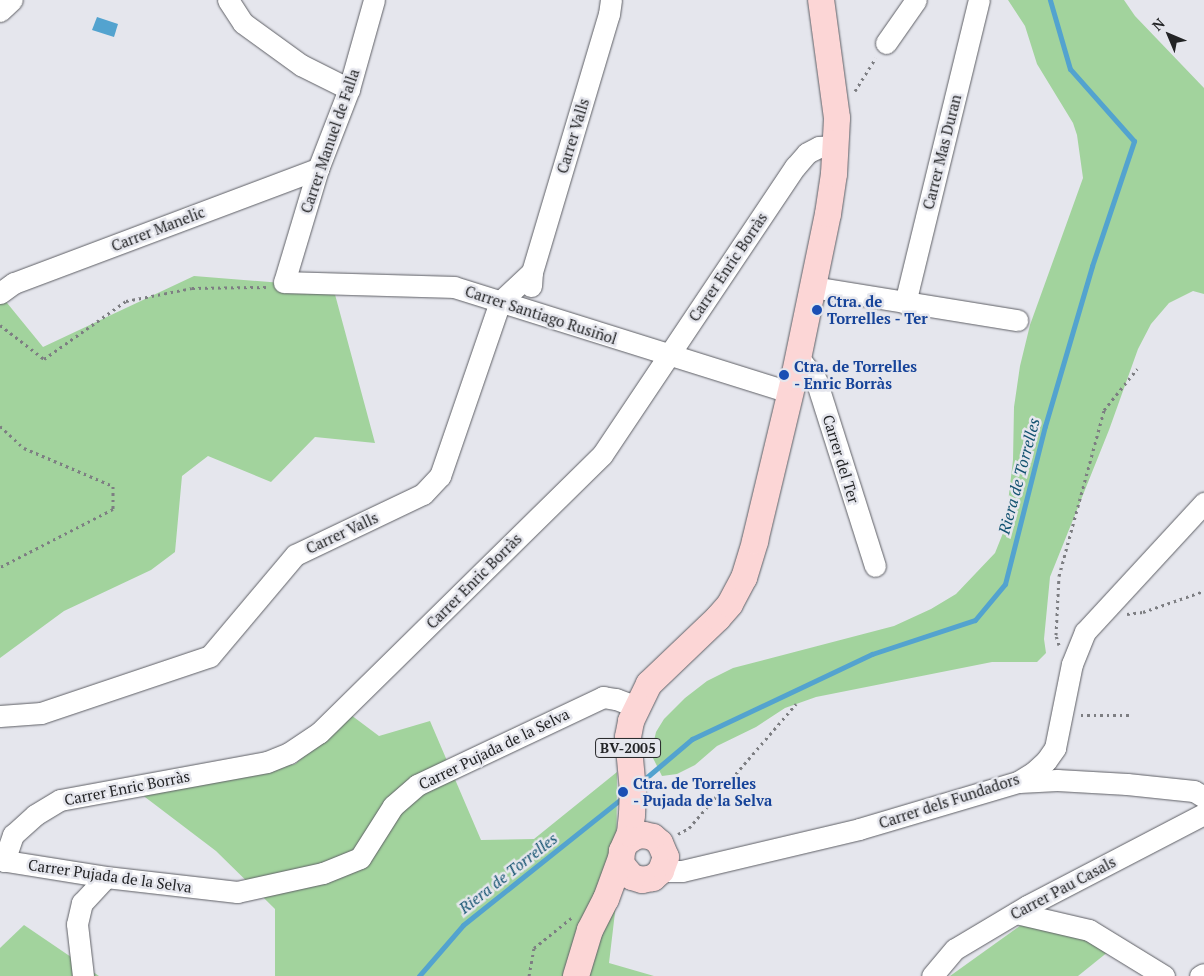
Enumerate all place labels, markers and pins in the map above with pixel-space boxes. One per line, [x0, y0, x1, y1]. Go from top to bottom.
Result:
place label: Ctra. de Torrelles - Ter [827, 292, 929, 327]
marker: Ctra. de Torrelles - Ter [811, 304, 823, 316]
place label: Ctra. de Torrelles - Enric Borràs [794, 357, 918, 392]
marker: Ctra. de Torrelles - Enric Borràs [778, 369, 790, 381]
place label: Ctra. de Torrelles - Pujada de la Selva [633, 774, 773, 809]
marker: Ctra. de Torrelles - Pujada de la Selva [617, 786, 629, 798]

